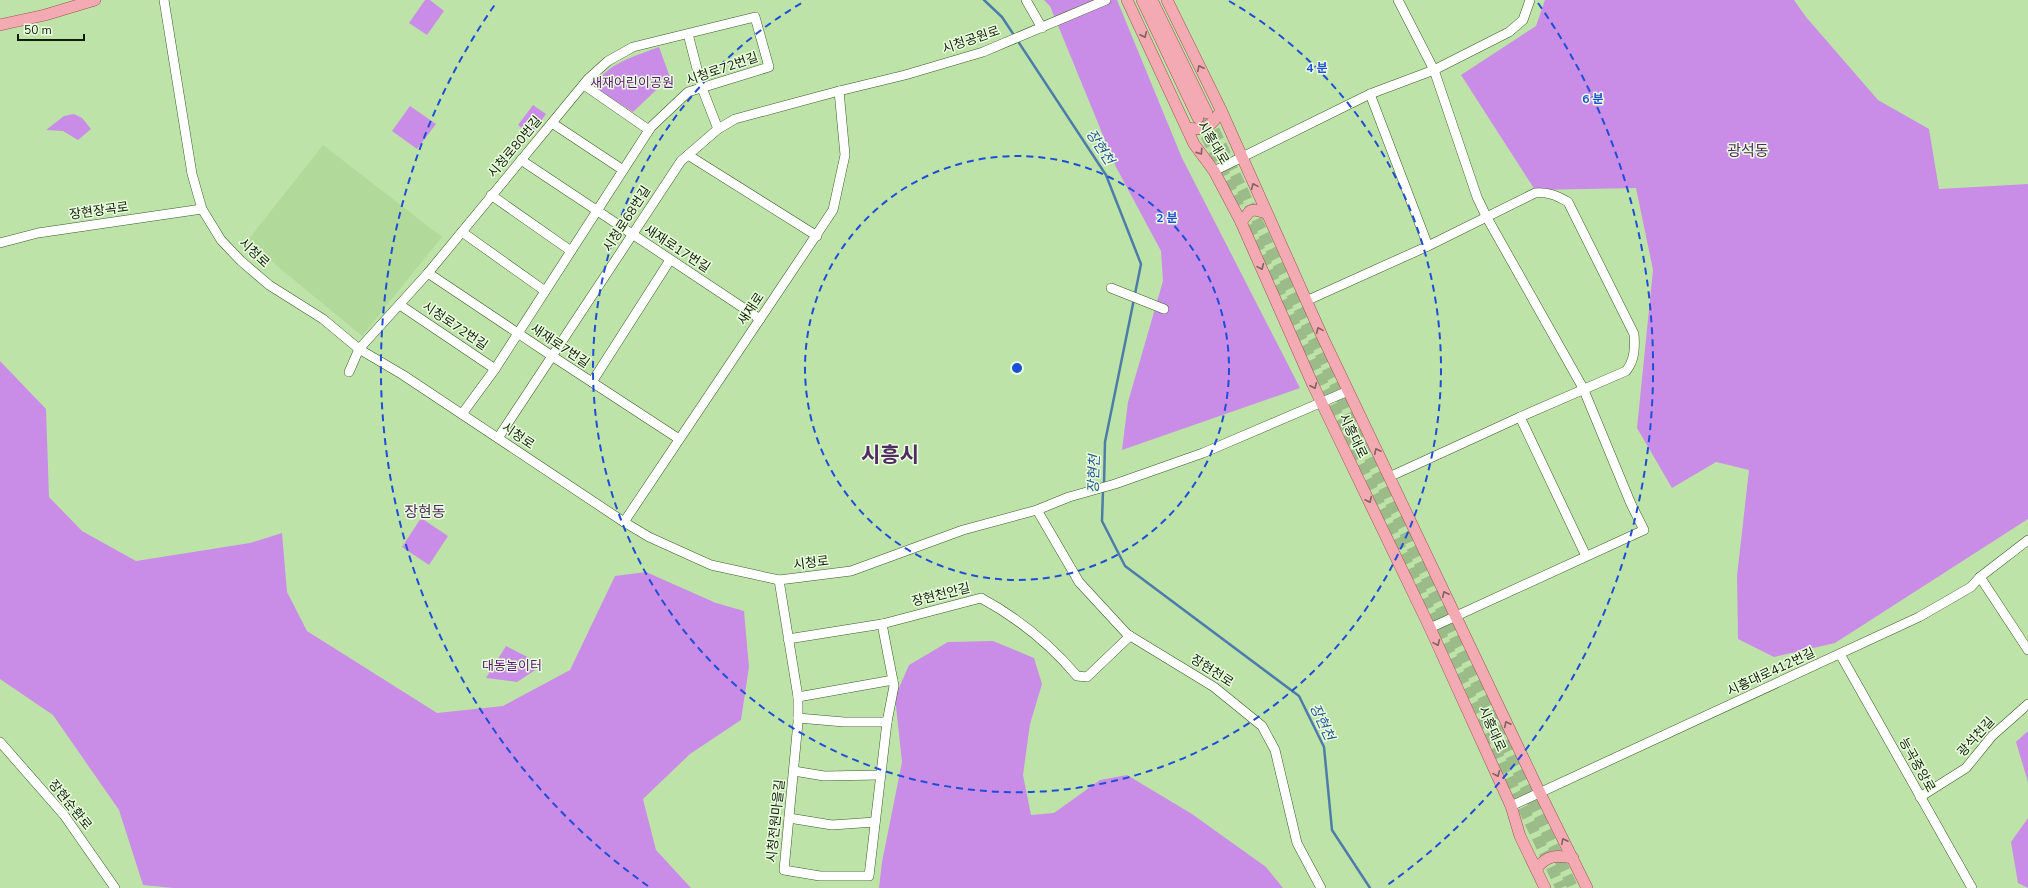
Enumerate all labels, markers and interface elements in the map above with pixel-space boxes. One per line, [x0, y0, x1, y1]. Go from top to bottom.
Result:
scale bar [18, 16, 84, 42]
text: 50 m [24, 22, 52, 38]
street label: 시청공원로 [940, 22, 1002, 58]
one-way arrow [1139, 31, 1147, 39]
street label: 시청로72번길 [683, 48, 761, 90]
text: 4 분 [1306, 60, 1328, 76]
one-way arrow [1197, 65, 1205, 72]
park label: 새재어린이공원 [590, 74, 674, 92]
text: 6 분 [1582, 91, 1604, 107]
street label: 시청로80번길 [484, 112, 546, 182]
street label: 시흥대로 [1193, 118, 1233, 168]
water label: 장현천 [1082, 126, 1119, 169]
district label: 광석동 [1727, 141, 1769, 161]
one-way arrow [1195, 148, 1202, 155]
street label: 시청로68번길 [599, 182, 655, 256]
one-way arrow [1251, 183, 1259, 190]
street label: 장현장곡로 [68, 198, 130, 224]
text: 2 분 [1156, 210, 1178, 226]
street label: 새재로17번길 [640, 221, 714, 277]
street label: 시청로 [235, 234, 273, 272]
one-way arrow [1256, 262, 1264, 270]
street label: 새재로 [734, 289, 769, 329]
street label: 시청로72번길 [419, 297, 491, 355]
street label: 새재로7번길 [527, 320, 593, 372]
one-way arrow [1316, 327, 1324, 335]
centre of rings [1010, 361, 1024, 375]
one-way arrow [1309, 381, 1317, 389]
street label: 시흥대로 [1334, 411, 1372, 461]
street label: 시청로 [498, 419, 538, 454]
district label: 시흥시 [861, 441, 919, 469]
one-way arrow [1374, 448, 1382, 455]
water label: 장현천 [1084, 453, 1104, 494]
one-way arrow [1364, 496, 1372, 504]
district label: 장현동 [404, 502, 446, 522]
street label: 시청로 [792, 552, 830, 574]
street label: 장현천안길 [910, 579, 972, 611]
one-way arrow [1442, 590, 1450, 598]
one-way arrow [1432, 639, 1440, 646]
street label: 시흥대로412번길 [1724, 644, 1818, 700]
street label: 장현천로 [1187, 650, 1237, 692]
park label: 대동놀이터 [482, 657, 542, 675]
water label: 장현천 [1305, 700, 1339, 745]
street label: 시흥대로 [1474, 703, 1510, 755]
street label: 광석천길 [1953, 713, 1999, 761]
one-way arrow [1504, 721, 1512, 728]
street label: 능곡중앙로 [1895, 734, 1939, 796]
one-way arrow [1492, 770, 1500, 777]
street label: 장현순환로 [44, 776, 96, 834]
street label: 시청전원마을길 [763, 778, 789, 864]
one-way arrow [1561, 837, 1569, 845]

